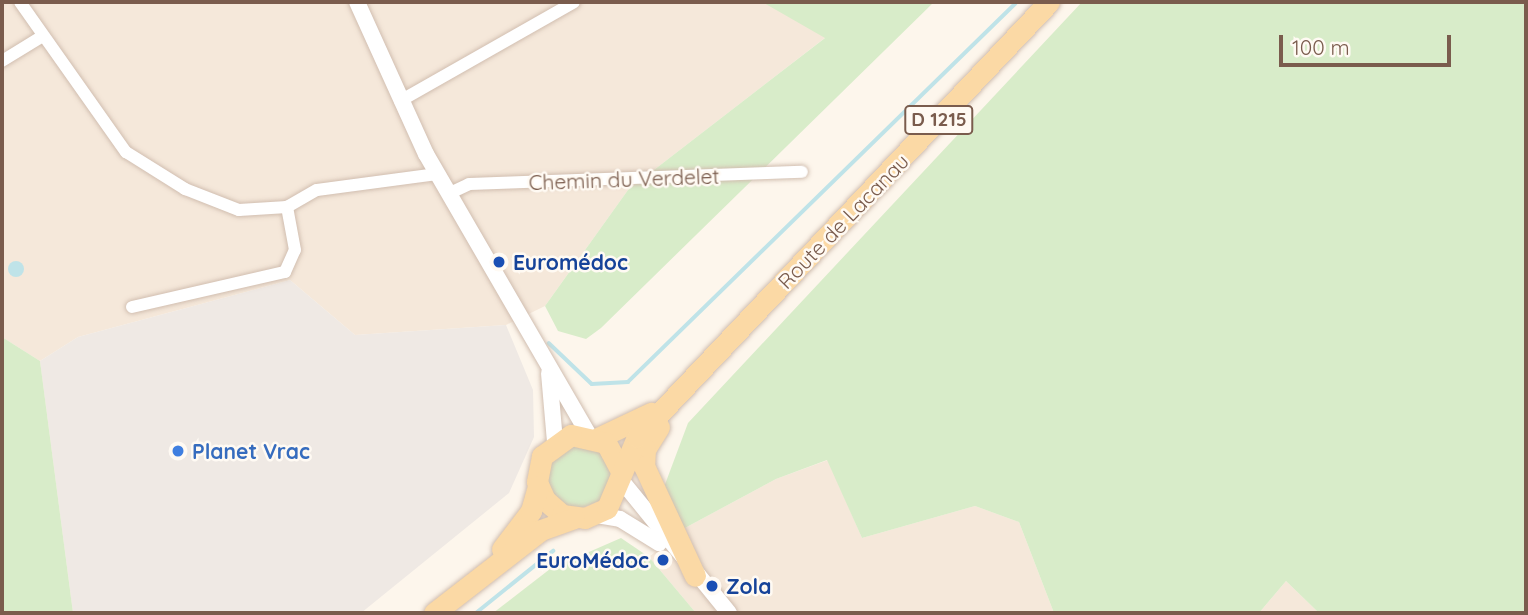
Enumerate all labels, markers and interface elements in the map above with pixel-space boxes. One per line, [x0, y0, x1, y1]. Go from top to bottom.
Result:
scale bar [1283, 21, 1454, 65]
text: 100 m [1292, 34, 1350, 60]
road number: D 1215 [904, 104, 974, 136]
street label: Route de Lacanau [772, 148, 914, 294]
street label: Chemin du Verdelet [528, 163, 720, 195]
place label: Euromédoc [513, 249, 628, 275]
marker: Euromédoc [491, 254, 507, 270]
place label: Planet Vrac [192, 438, 310, 464]
marker: Planet Vrac [170, 443, 186, 459]
place label: EuroMédoc [536, 547, 649, 573]
marker: EuroMédoc [655, 552, 671, 568]
place label: Zola [726, 573, 771, 599]
marker: Zola [704, 578, 720, 594]

